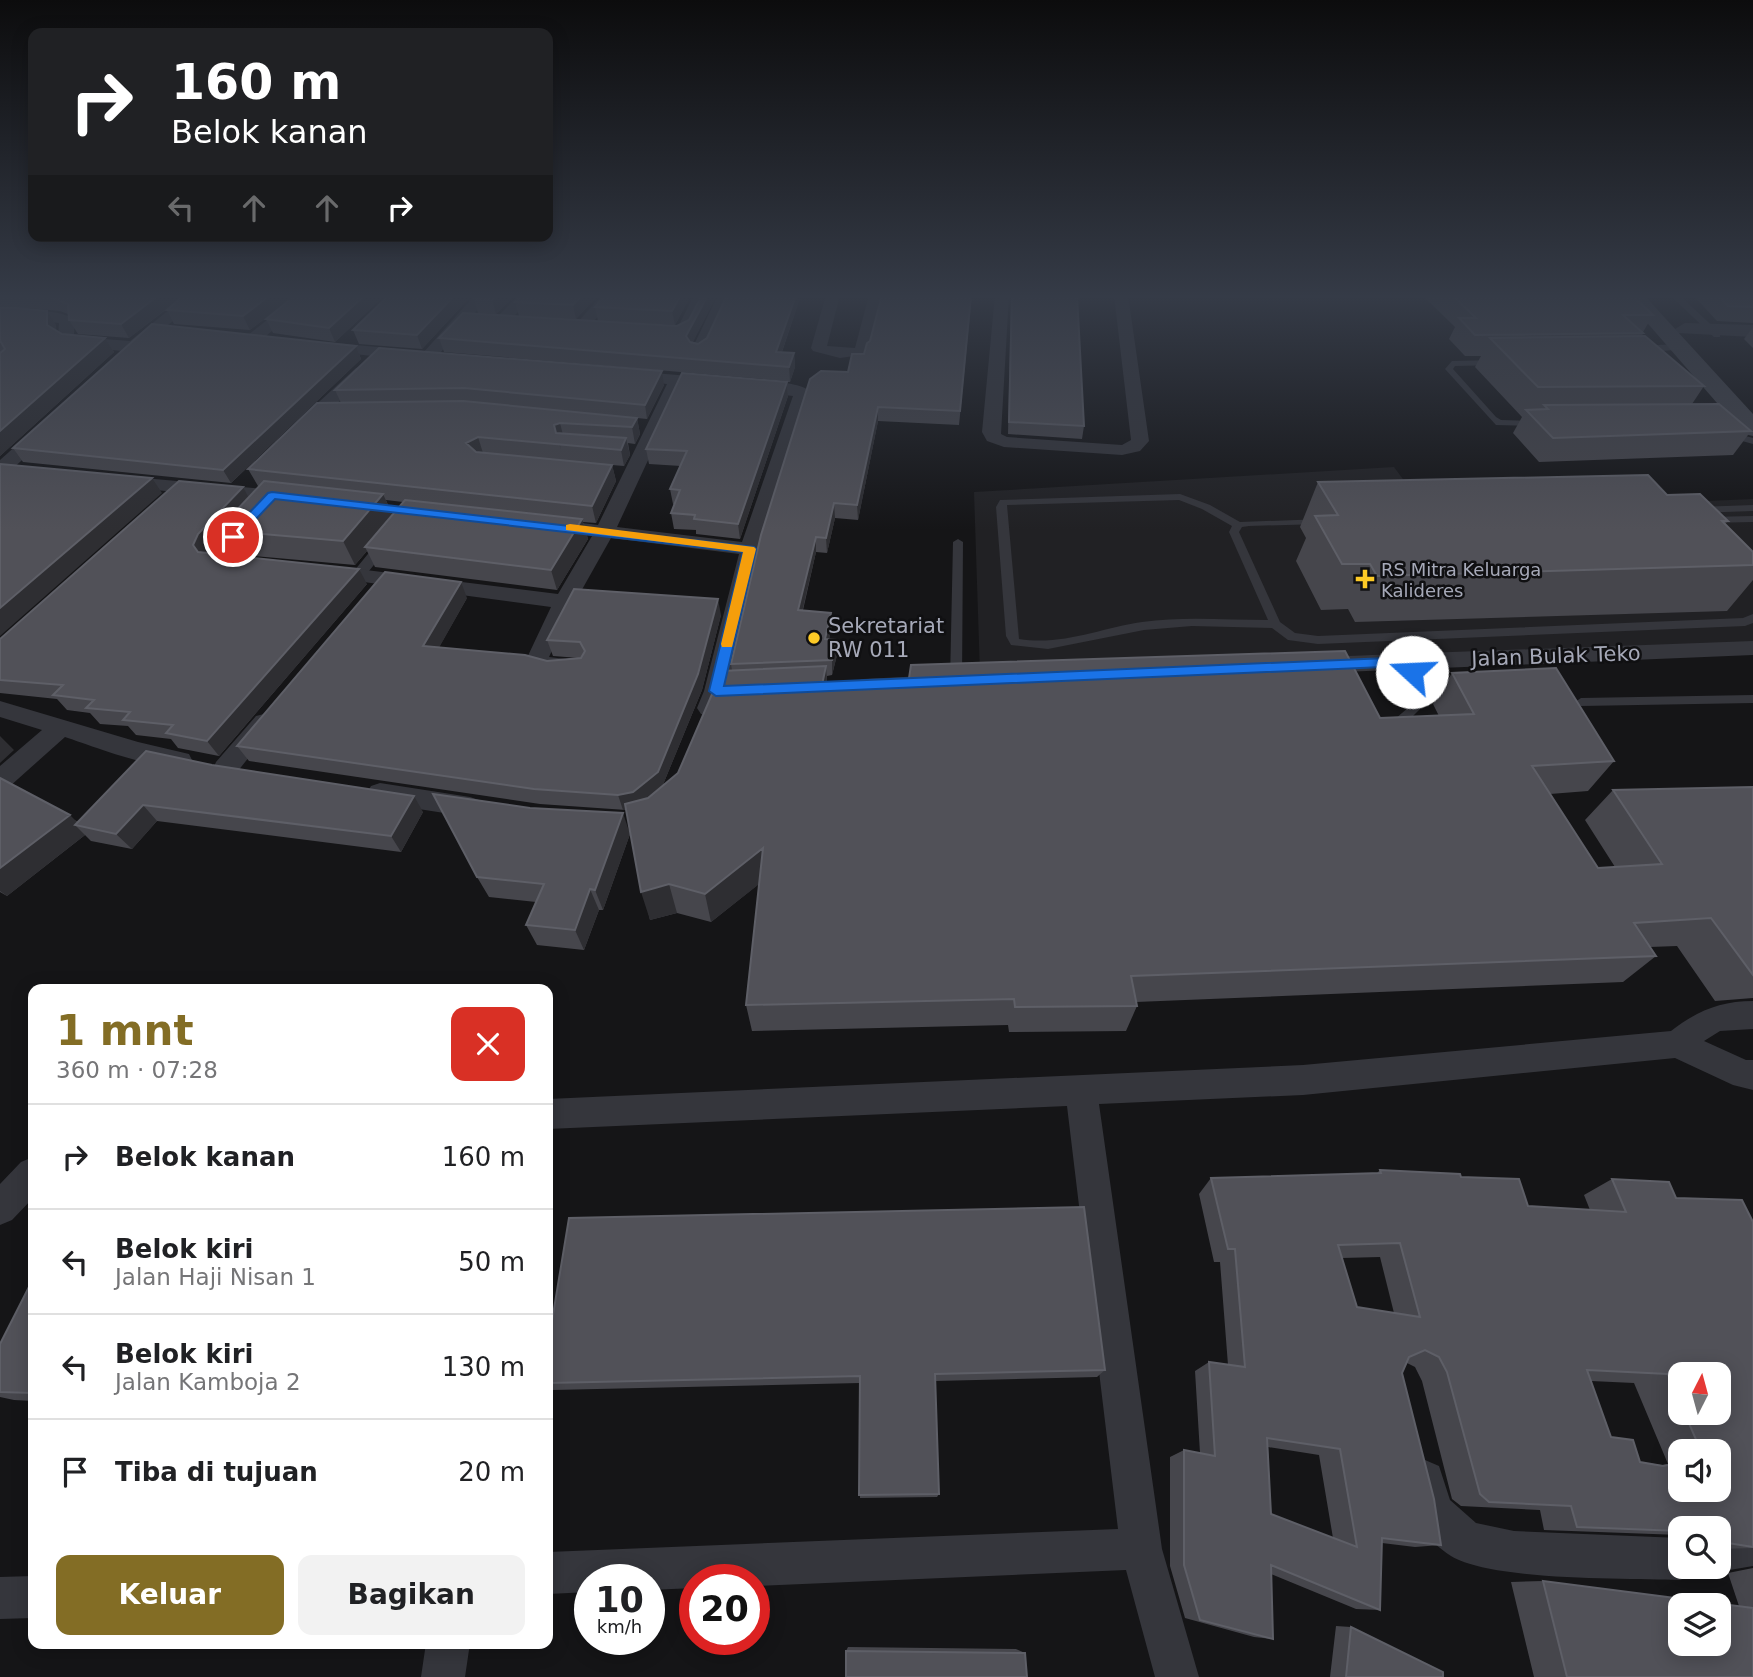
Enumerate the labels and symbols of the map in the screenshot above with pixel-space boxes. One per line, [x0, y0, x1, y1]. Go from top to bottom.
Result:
pin [203, 507, 263, 567]
place label: RS Mitra Keluarga Kalideres [1381, 559, 1541, 601]
marker: RS Mitra Keluarga Kalideres [1355, 569, 1375, 589]
place label: Sekretariat RW 011 [828, 614, 944, 662]
marker: Sekretariat RW 011 [806, 630, 822, 646]
position arrow [1375, 635, 1449, 709]
street label: Jalan Bulak Teko [1469, 641, 1641, 671]
north arrow [1668, 1362, 1731, 1424]
speed limit sign: 20 [679, 1564, 770, 1655]

